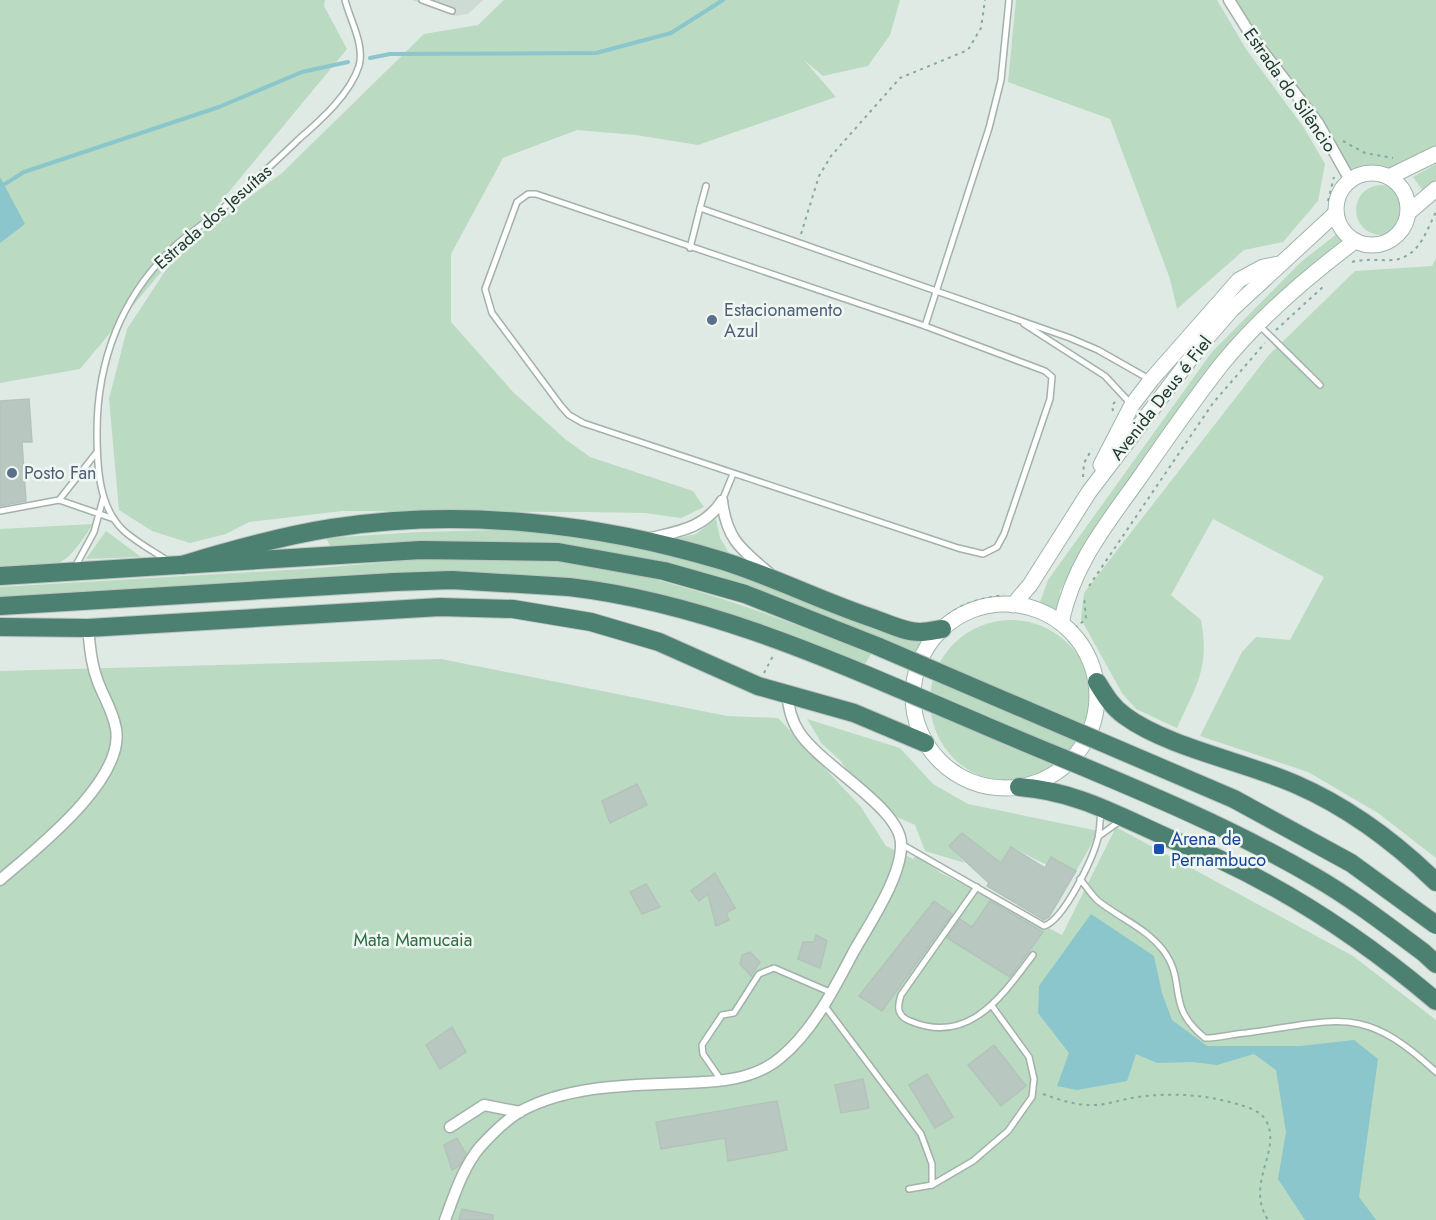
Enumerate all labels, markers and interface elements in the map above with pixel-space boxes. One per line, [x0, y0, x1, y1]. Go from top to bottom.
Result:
street label: Estrada do Silêncio [1237, 22, 1343, 158]
street label: Estrada dos Jesuítas [148, 158, 278, 276]
place label: Estacionamento Azul [724, 297, 842, 344]
marker: Estacionamento Azul [705, 313, 719, 327]
street label: Avenida Deus é Fiel [1104, 330, 1218, 466]
place label: Posto Fan [24, 460, 97, 486]
marker: Posto Fan [5, 466, 19, 480]
place label: Arena de Pernambuco [1171, 826, 1266, 873]
marker: Arena de Pernambuco [1152, 842, 1166, 856]
park label: Mata Mamucaia [354, 927, 472, 953]

